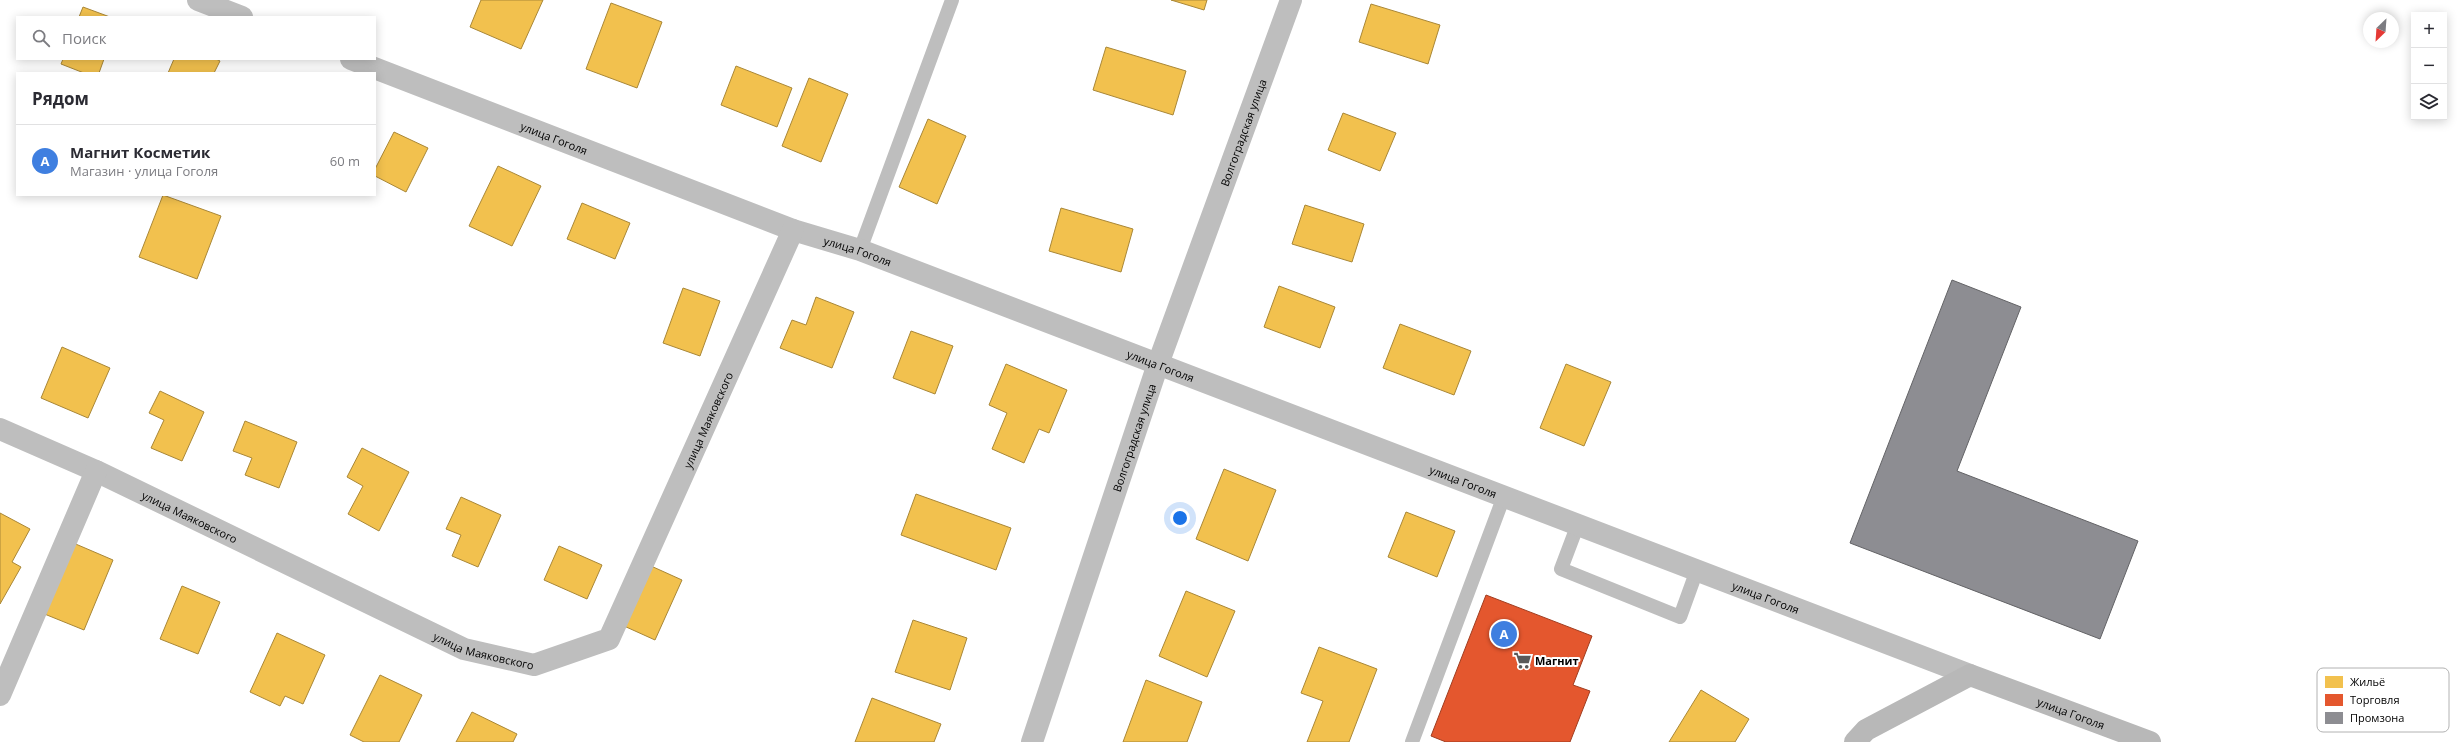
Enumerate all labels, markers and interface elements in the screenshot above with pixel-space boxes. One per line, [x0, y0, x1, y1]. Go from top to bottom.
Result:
north arrow [2363, 12, 2399, 48]
map controls [2411, 12, 2447, 120]
button: + [2411, 12, 2447, 48]
search box [16, 16, 376, 60]
icon: search [30, 27, 52, 49]
text: Поиск [62, 28, 106, 48]
button: − [2411, 48, 2447, 84]
street label: Волгоградская улица [1216, 77, 1269, 188]
button: layers [2411, 84, 2447, 120]
text: Рядом [32, 87, 89, 110]
street label: улица Гоголя [519, 118, 590, 157]
text: Магнит Косметик [70, 142, 210, 162]
text: A [41, 152, 49, 170]
text: 60 m [330, 152, 360, 170]
text: Магазин · улица Гоголя [70, 162, 218, 180]
street label: улица Гоголя [822, 232, 894, 269]
street label: улица Гоголя [1125, 346, 1197, 385]
street label: улица Маяковского [679, 369, 736, 471]
street label: Волгоградская улица [1108, 381, 1159, 494]
street label: улица Гоголя [1428, 461, 1499, 501]
street label: улица Маяковского [140, 487, 240, 546]
your location [1170, 508, 1190, 528]
street label: улица Гоголя [1730, 577, 1802, 617]
pin: A [1491, 619, 1517, 649]
street label: улица Маяковского [431, 628, 536, 672]
supermarket icon: Магнит [1512, 650, 1532, 670]
place label: Магнит [1535, 653, 1579, 668]
legend [2317, 668, 2449, 732]
text: Жильё [2350, 674, 2385, 689]
text: Торговля [2350, 692, 2399, 707]
street label: улица Гоголя [2035, 693, 2107, 732]
text: Промзона [2350, 710, 2404, 725]

